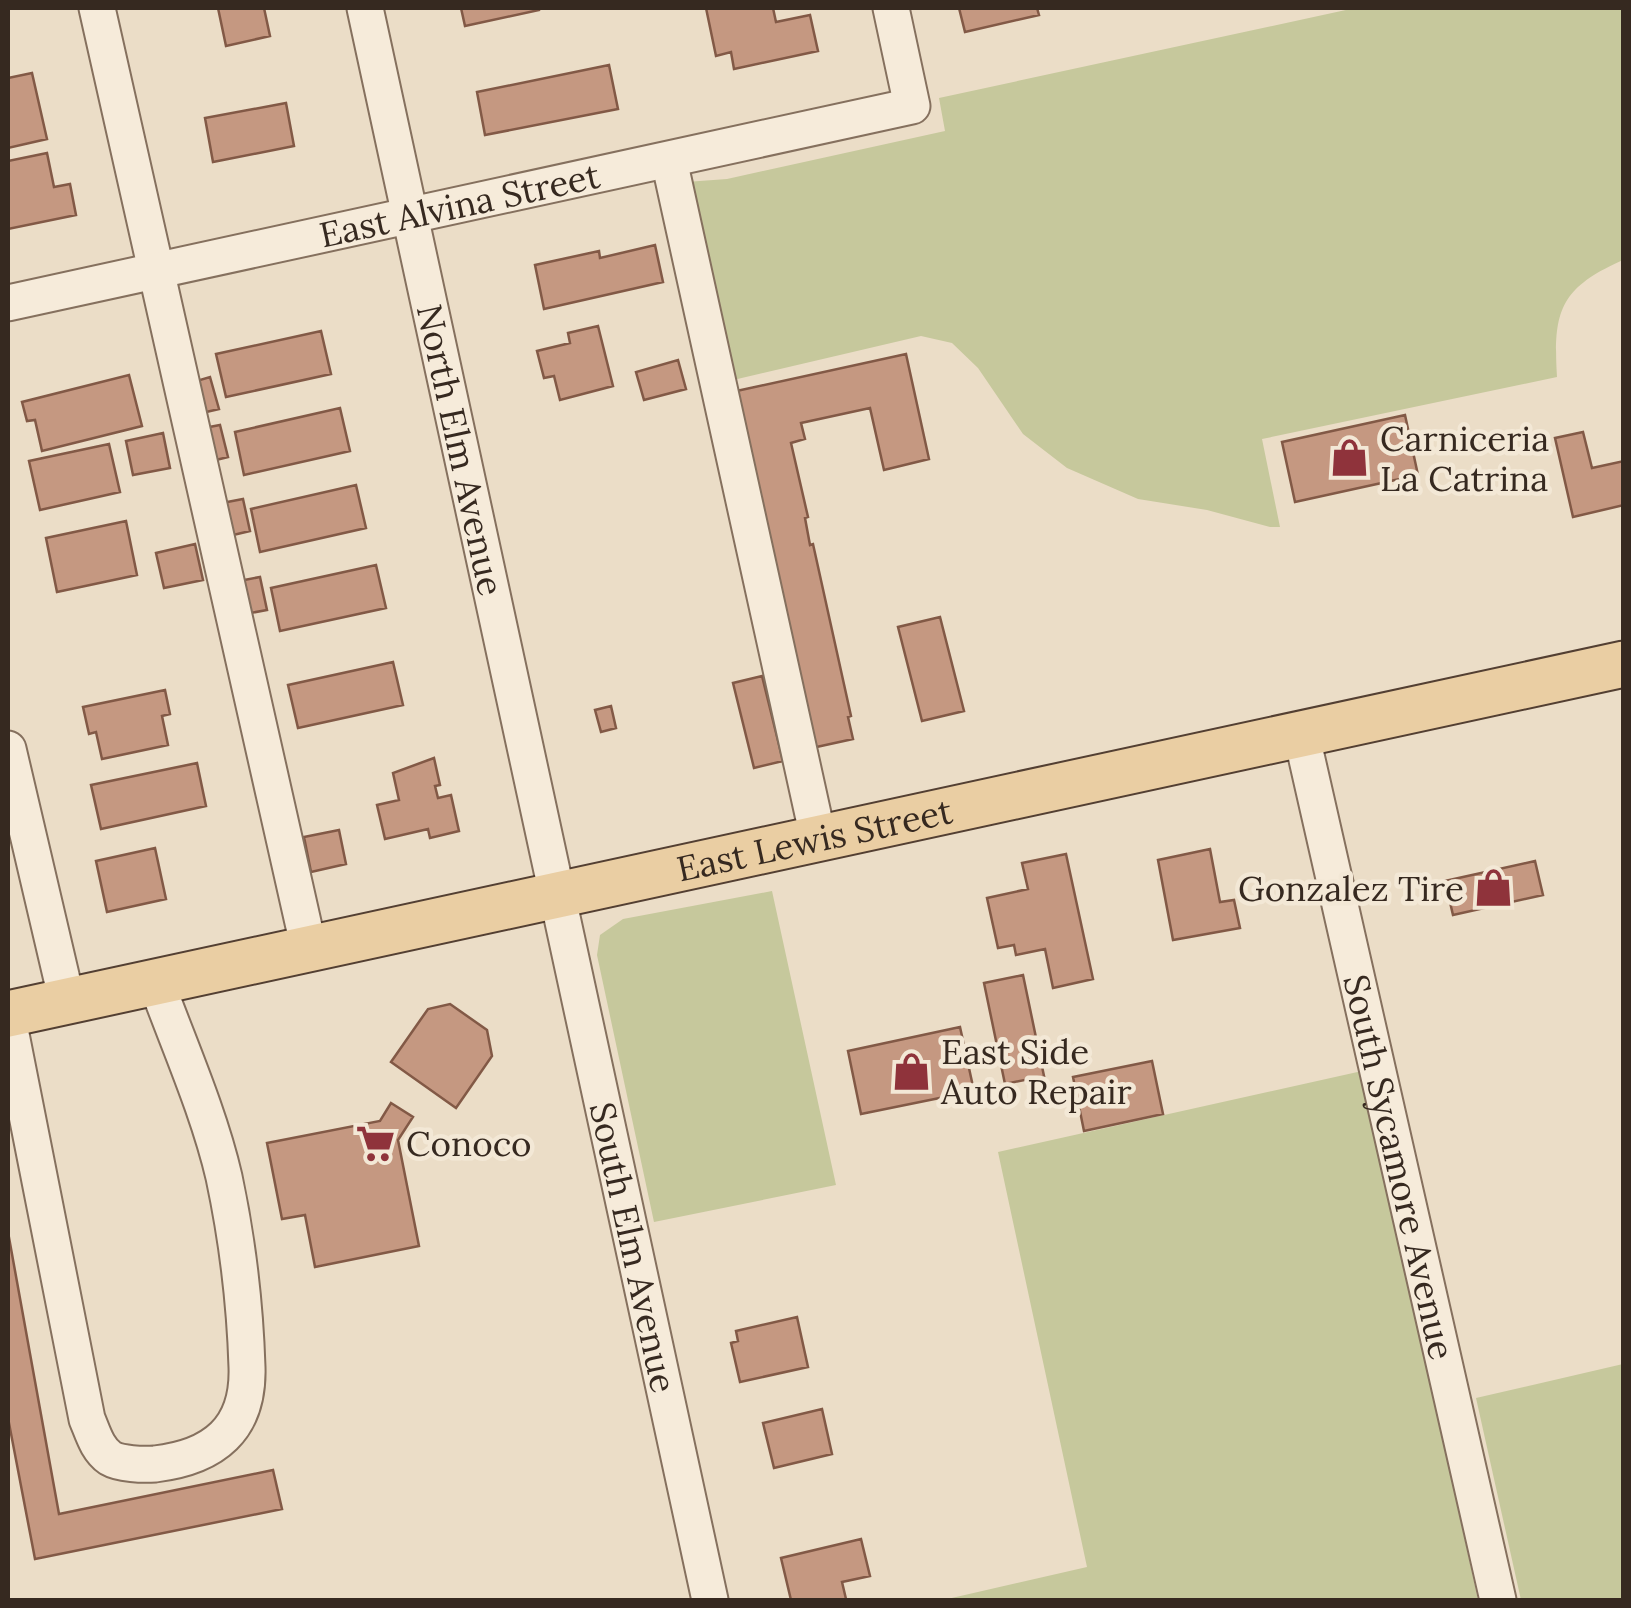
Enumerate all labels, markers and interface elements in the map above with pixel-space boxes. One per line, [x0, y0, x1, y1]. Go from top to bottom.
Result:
street label: East Alvina Street [315, 152, 604, 257]
street label: North Elm Avenue [407, 300, 514, 599]
place label: Carniceria La Catrina [1380, 416, 1549, 501]
shop icon: Carniceria La Catrina [1329, 437, 1371, 479]
street label: East Lewis Street [672, 788, 957, 891]
place label: Gonzalez Tire [1238, 866, 1464, 911]
shop icon: Gonzalez Tire [1473, 867, 1515, 909]
street label: South Sycamore Avenue [1334, 970, 1465, 1364]
place label: East Side Auto Repair [940, 1029, 1132, 1114]
shop icon: East Side Auto Repair [890, 1050, 932, 1092]
street label: South Elm Avenue [580, 1098, 687, 1396]
place label: Conoco [406, 1121, 532, 1166]
supermarket icon: Conoco [355, 1122, 397, 1164]

